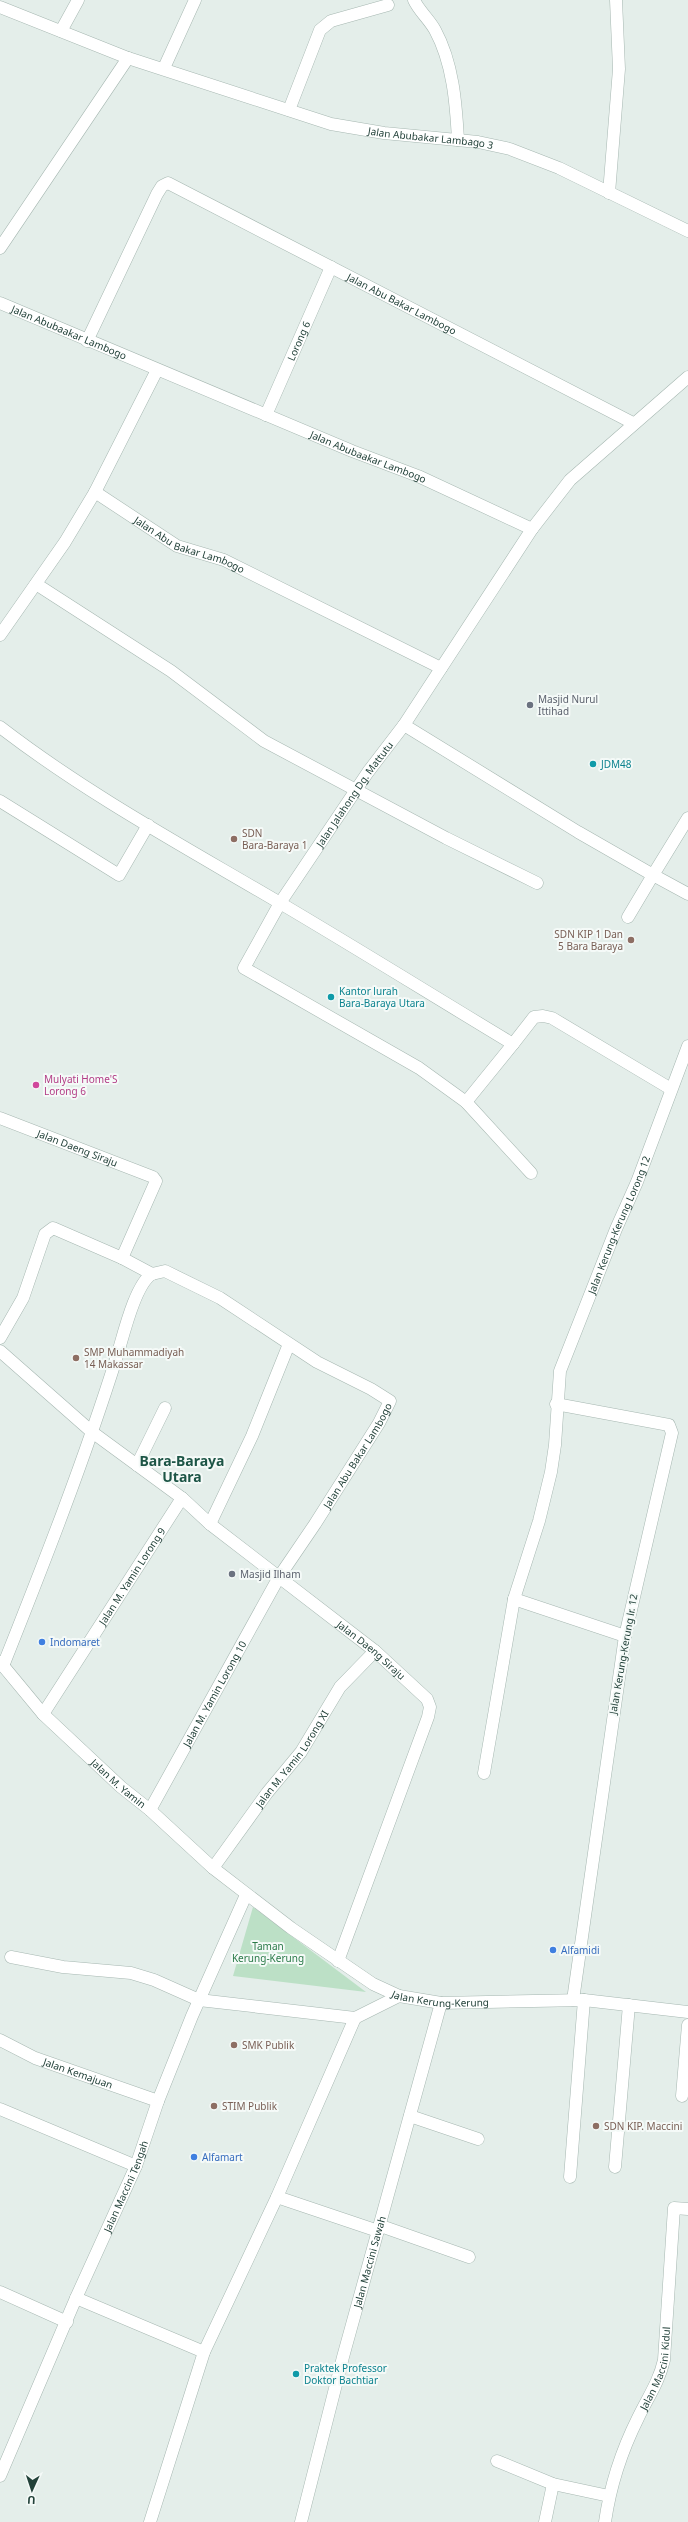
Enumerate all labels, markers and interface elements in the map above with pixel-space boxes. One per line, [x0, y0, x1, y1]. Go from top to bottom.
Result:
street label: Jalan Abubakar Lambago 3 [366, 123, 495, 152]
street label: Jalan Abu Bakar Lambogo [344, 269, 459, 338]
street label: Jalan Abubaakar Lambogo [8, 301, 129, 363]
street label: Lorong 6 [284, 319, 314, 363]
street label: Jalan Abubaakar Lambogo [307, 427, 429, 486]
street label: Jalan Abu Bakar Lambogo [131, 512, 247, 576]
place label: Masjid Nurul Ittihad [538, 692, 598, 718]
marker: Masjid Nurul Ittihad [525, 700, 535, 710]
street label: Jalan Jalahong Dg. Mattutu [312, 738, 396, 851]
place label: JDM48 [600, 757, 632, 771]
marker: JDM48 [588, 759, 598, 769]
place label: SDN Bara-Baraya 1 [242, 826, 308, 852]
marker: SDN Bara-Baraya 1 [229, 834, 239, 844]
place label: SDN KIP 1 Dan 5 Bara Baraya [554, 927, 623, 953]
marker: SDN KIP 1 Dan 5 Bara Baraya [626, 935, 636, 945]
place label: Kantor lurah Bara-Baraya Utara [339, 984, 425, 1010]
marker: Kantor lurah Bara-Baraya Utara [326, 992, 336, 1002]
place label: Mulyati Home'S Lorong 6 [44, 1072, 118, 1098]
marker: Mulyati Home'S Lorong 6 [31, 1080, 41, 1090]
street label: Jalan Daeng Siraju [34, 1126, 120, 1170]
street label: Jalan Kerung-Kerung Lorong 12 [584, 1154, 653, 1297]
place label: SMP Muhammadiyah 14 Makassar [84, 1345, 184, 1371]
marker: SMP Muhammadiyah 14 Makassar [71, 1353, 81, 1363]
street label: Jalan Abu Bakar Lambogo [319, 1401, 395, 1512]
district label: Bara-Baraya Utara [140, 1451, 224, 1486]
street label: Jalan M. Yamin Lorong 9 [95, 1524, 168, 1628]
place label: Masjid Ilham [240, 1567, 301, 1581]
marker: Masjid Ilham [227, 1569, 237, 1579]
street label: Jalan Kerung-Kerung lr. 12 [605, 1592, 641, 1716]
street label: Jalan Daeng Siraju [333, 1617, 408, 1683]
place label: Indomaret [50, 1635, 100, 1649]
marker: Indomaret [37, 1637, 47, 1647]
street label: Jalan M. Yamin Lorong 10 [179, 1638, 250, 1750]
street label: Jalan M. Yamin Lorong XI [251, 1707, 332, 1811]
street label: Jalan M. Yamin [87, 1755, 149, 1811]
park label: Taman Kerung-Kerung [232, 1939, 304, 1965]
place label: Alfamidi [561, 1943, 600, 1957]
marker: Alfamidi [548, 1945, 558, 1955]
street label: Jalan Kerung-Kerung [389, 1986, 489, 2010]
place label: SMK Publik [242, 2038, 295, 2052]
marker: SMK Publik [229, 2040, 239, 2050]
street label: Jalan Kemajuan [40, 2054, 115, 2092]
place label: STIM Publik [222, 2099, 278, 2113]
marker: STIM Publik [209, 2101, 219, 2111]
place label: SDN KIP. Maccini [604, 2119, 682, 2133]
marker: SDN KIP. Maccini [591, 2121, 601, 2131]
street label: Jalan Maccini Tengah [100, 2139, 151, 2235]
place label: Alfamart [202, 2150, 243, 2164]
marker: Alfamart [189, 2152, 199, 2162]
street label: Jalan Maccini Sawah [350, 2214, 389, 2310]
street label: Jalan Maccini Kidul [636, 2326, 673, 2413]
place label: Praktek Professor Doktor Bachtiar [304, 2361, 387, 2387]
marker: Praktek Professor Doktor Bachtiar [291, 2369, 301, 2379]
north arrow [12, 2470, 52, 2510]
text: U [27, 2493, 36, 2508]

